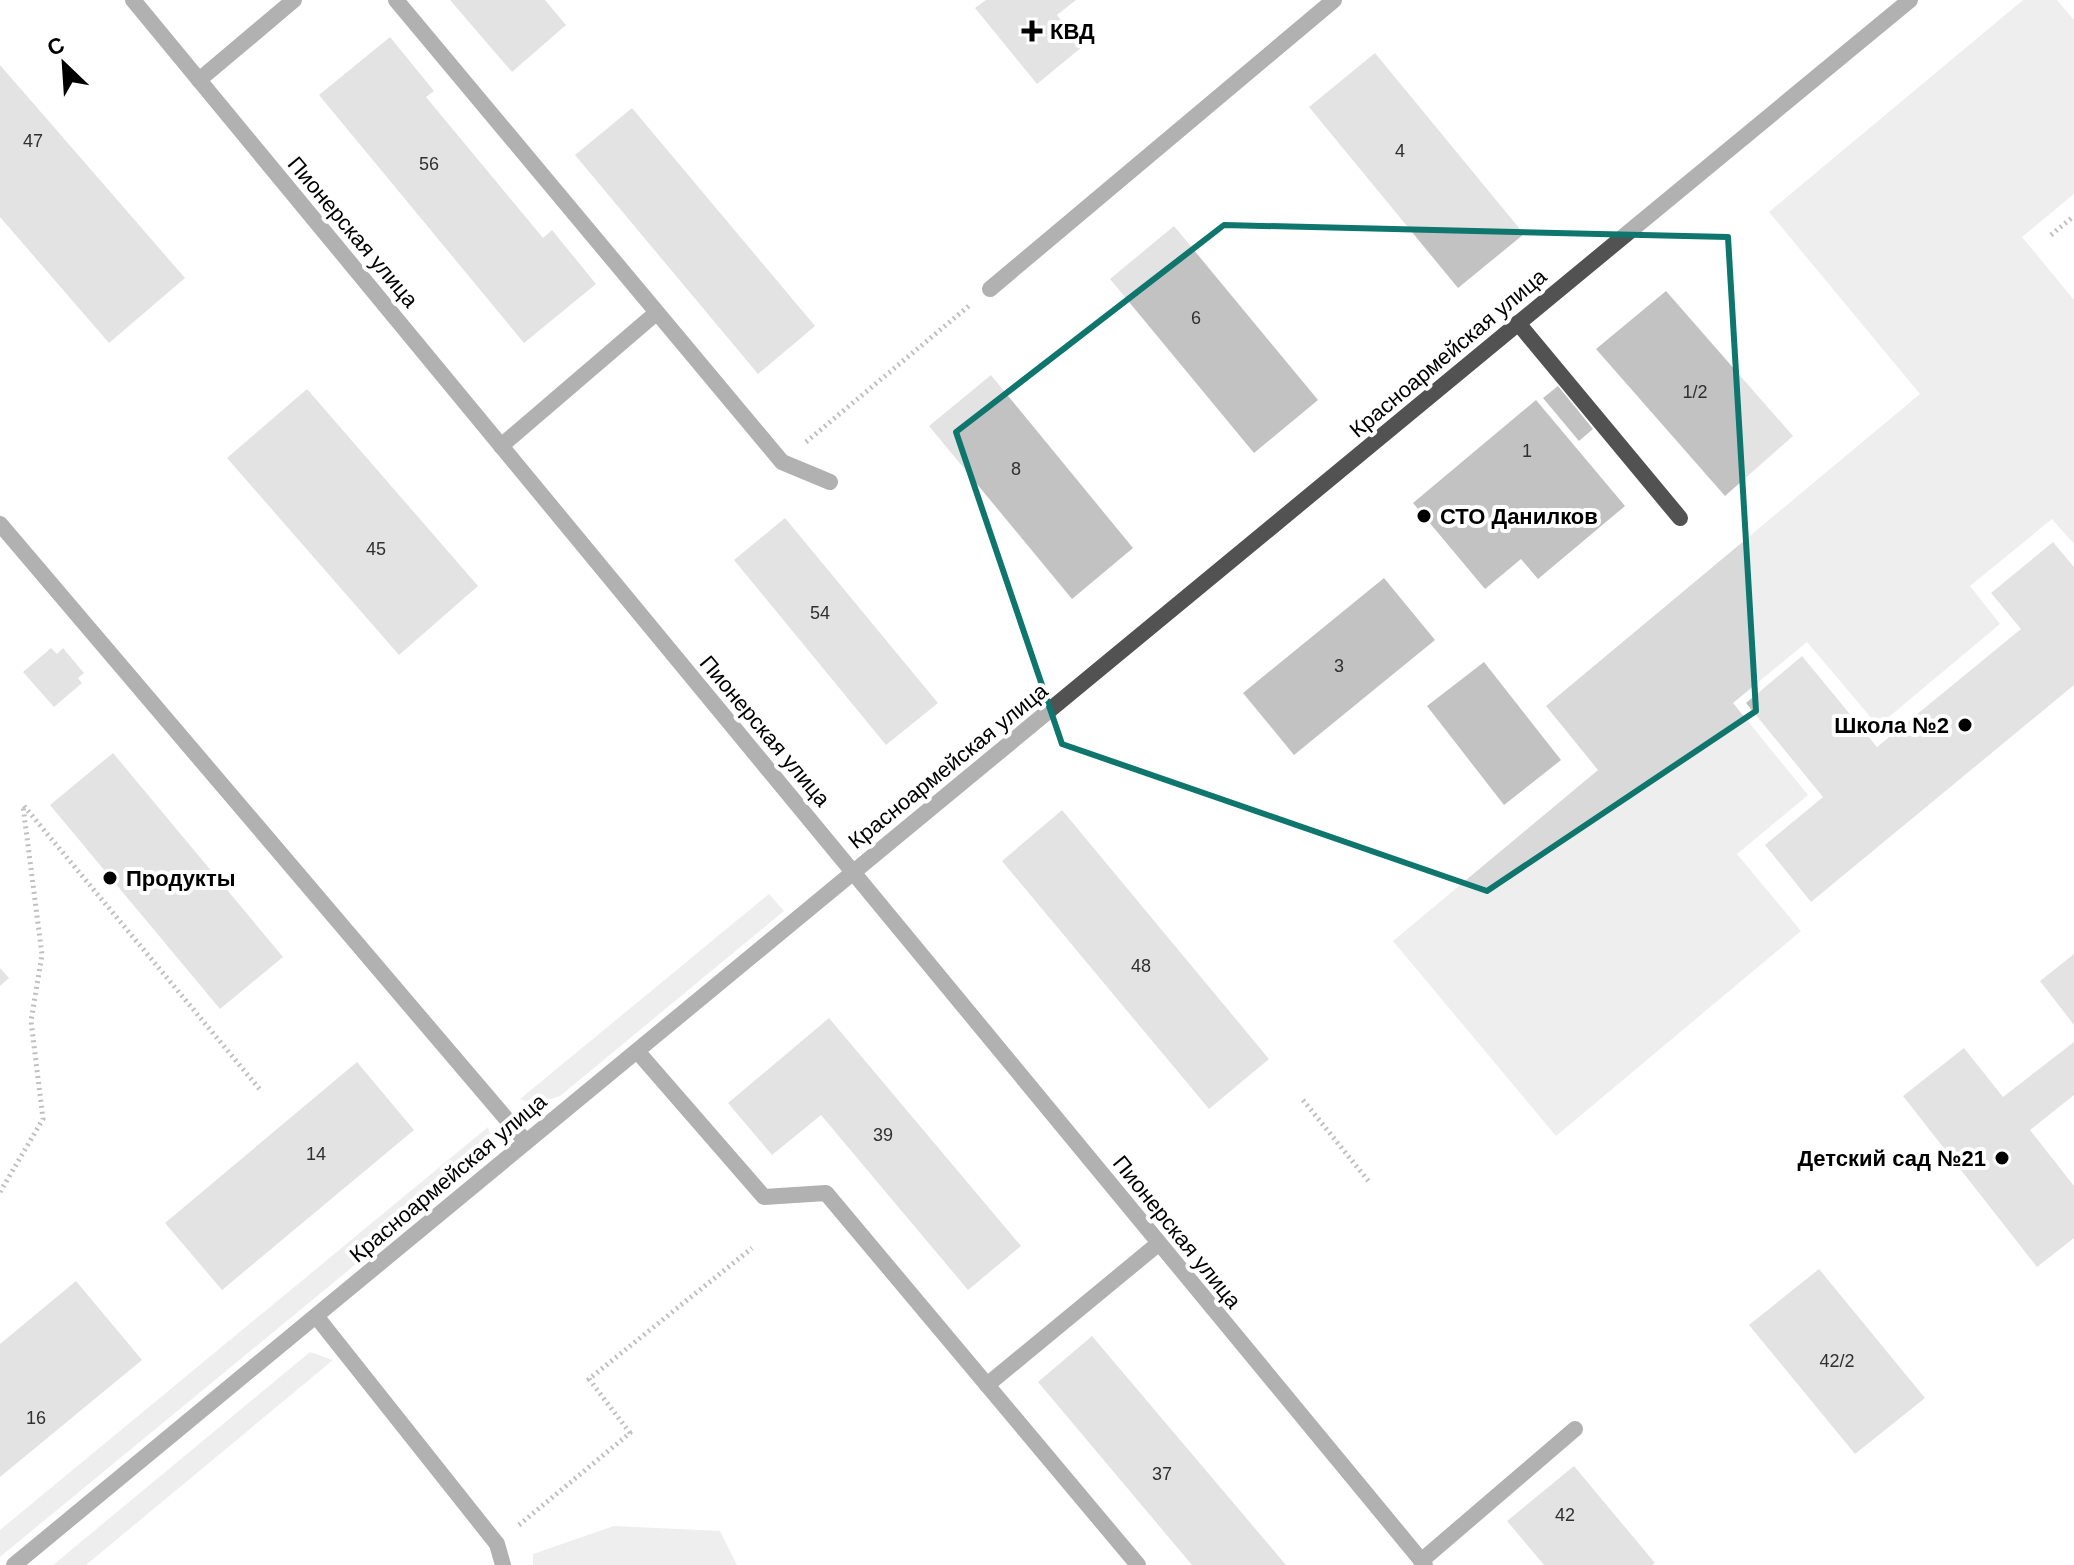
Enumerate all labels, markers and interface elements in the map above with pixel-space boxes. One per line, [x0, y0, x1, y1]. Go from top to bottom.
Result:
place label: КВД [1050, 19, 1095, 44]
marker: КВД [1021, 20, 1043, 42]
north arrow [24, 24, 104, 104]
text: С [43, 32, 68, 61]
house number: 47 [23, 131, 43, 151]
house number: 4 [1395, 141, 1405, 161]
street label: Пионерская улица [283, 152, 424, 313]
house number: 56 [419, 154, 439, 174]
street label: Красноармейская улица [1345, 263, 1552, 442]
house number: 6 [1191, 308, 1201, 328]
house number: 1/2 [1682, 382, 1708, 402]
house number: 1 [1522, 441, 1532, 461]
house number: 8 [1011, 459, 1021, 479]
place label: СТО Данилков [1440, 504, 1598, 529]
marker: СТО Данилков [1415, 507, 1433, 525]
house number: 45 [366, 539, 386, 559]
house number: 54 [810, 603, 830, 623]
street label: Пионерская улица [695, 651, 836, 812]
house number: 3 [1334, 656, 1344, 676]
street label: Красноармейская улица [844, 678, 1053, 854]
place label: Школа №2 [1834, 713, 1949, 738]
marker: Школа №2 [1956, 716, 1974, 734]
place label: Продукты [126, 866, 235, 891]
marker: Продукты [101, 869, 119, 887]
house number: 48 [1131, 956, 1151, 976]
street label: Красноармейская улица [345, 1088, 552, 1267]
house number: 39 [873, 1125, 893, 1145]
house number: 14 [306, 1144, 326, 1164]
place label: Детский сад №21 [1797, 1146, 1986, 1171]
marker: Детский сад №21 [1993, 1149, 2011, 1167]
street label: Пионерская улица [1108, 1151, 1247, 1314]
house number: 42/2 [1819, 1351, 1855, 1371]
house number: 16 [26, 1408, 46, 1428]
house number: 37 [1152, 1464, 1172, 1484]
house number: 42 [1555, 1505, 1575, 1525]

